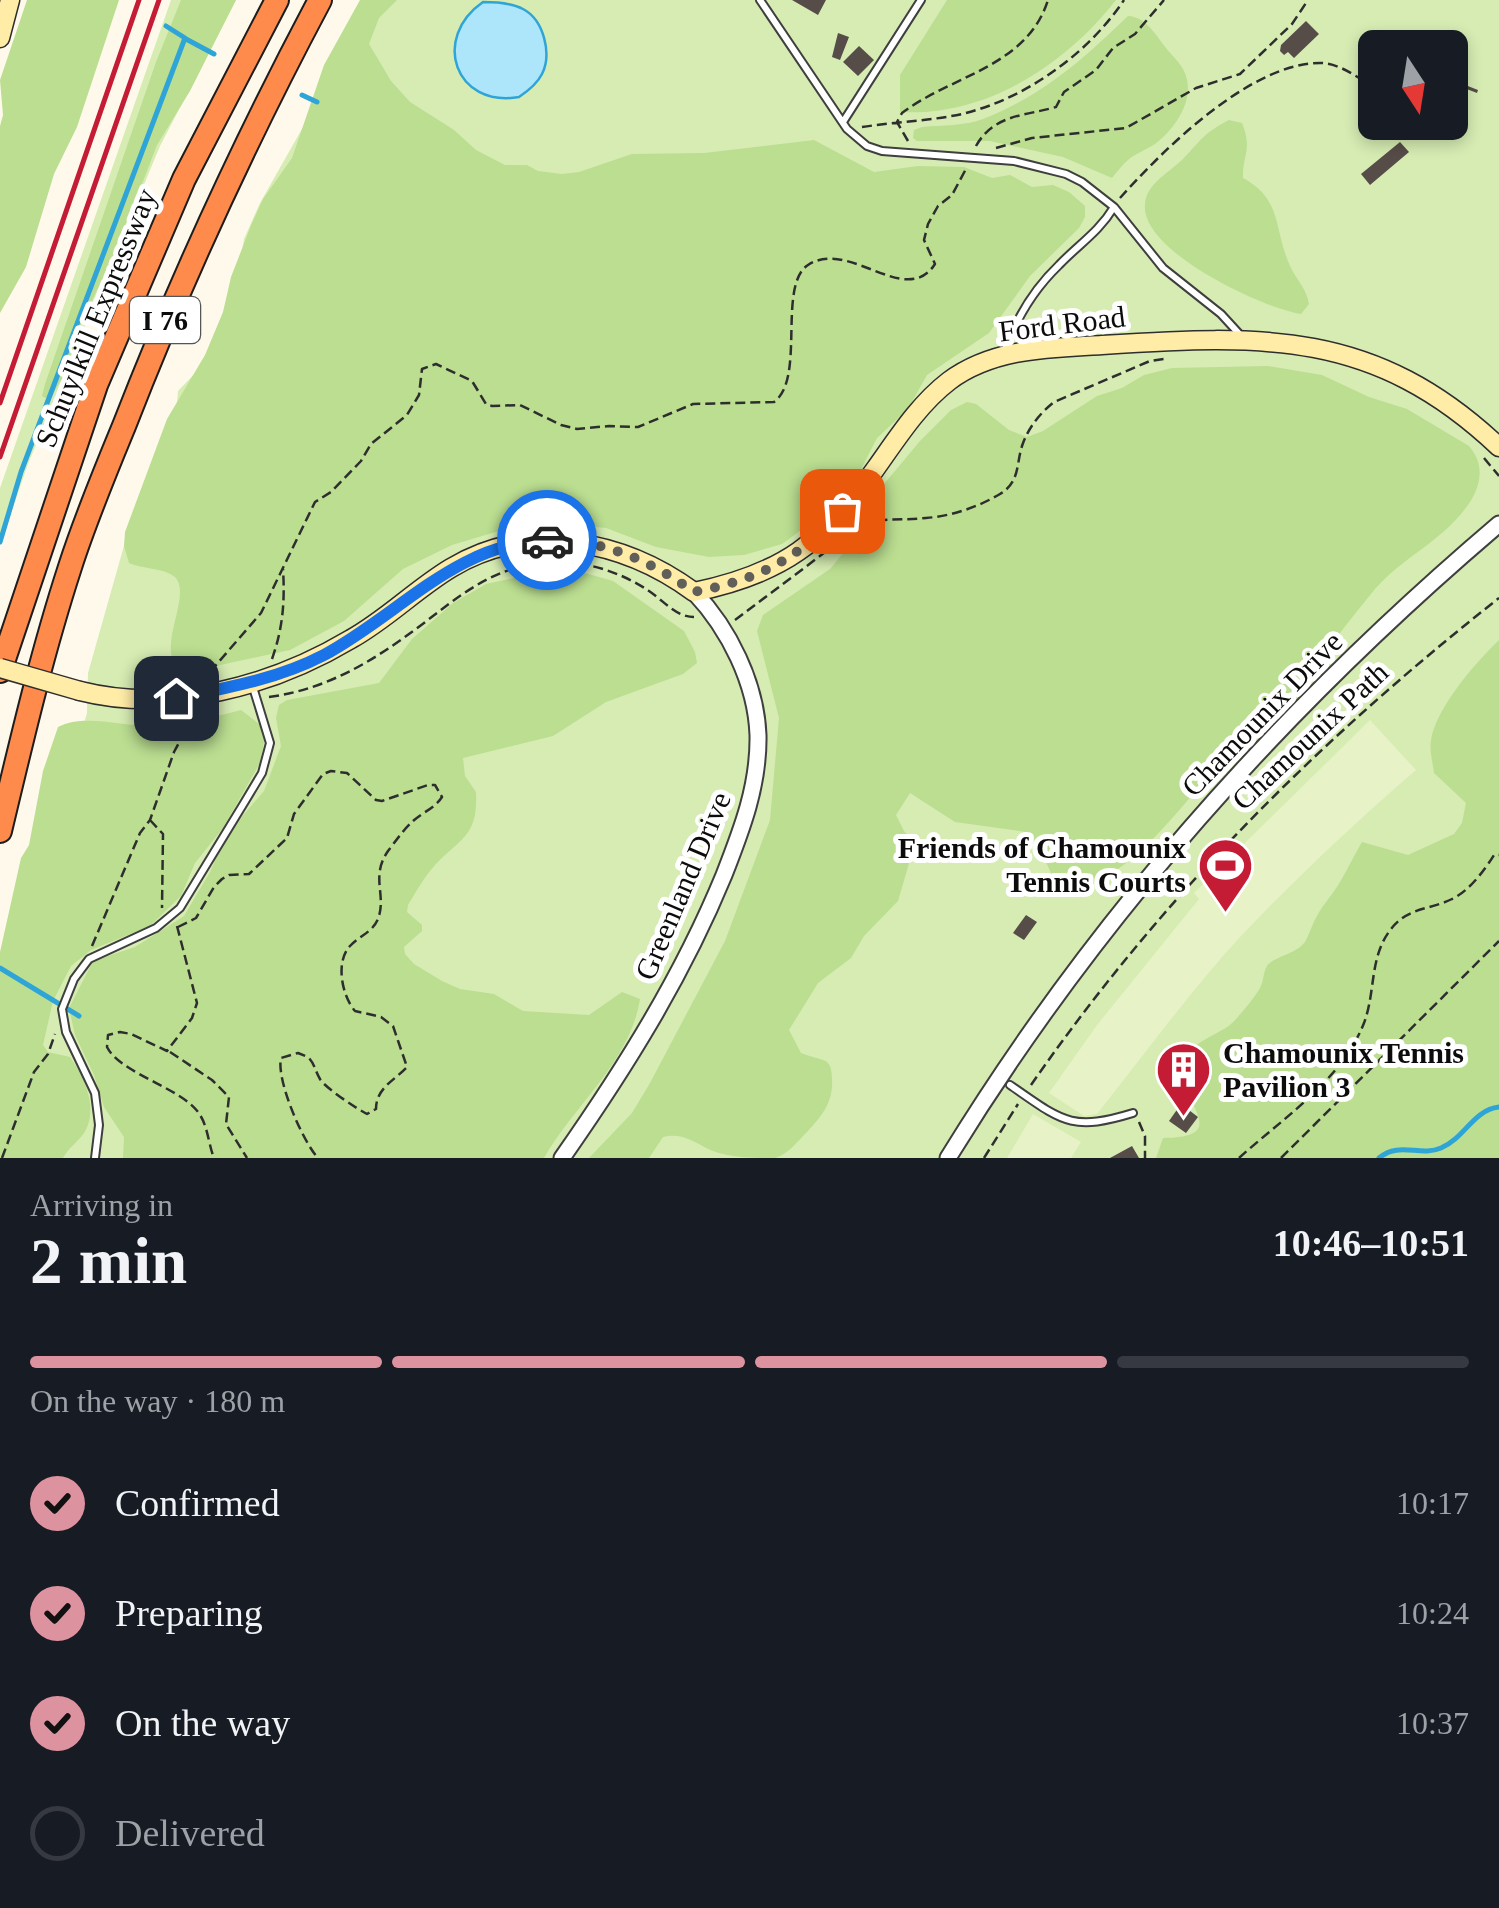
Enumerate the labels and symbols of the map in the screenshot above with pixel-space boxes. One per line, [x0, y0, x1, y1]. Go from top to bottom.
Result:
north arrow [1358, 30, 1468, 140]
street label: Schuylkill Expressway [29, 184, 162, 452]
road number: I 76 [130, 297, 200, 343]
street label: Ford Road [997, 299, 1127, 348]
pin [800, 469, 885, 554]
courier [497, 490, 597, 590]
street label: Chamounix Drive [1175, 625, 1348, 803]
street label: Chamounix Path [1225, 655, 1394, 816]
pin [134, 656, 219, 741]
street label: Greenland Drive [628, 787, 737, 985]
place label: Friends of Chamounix Tennis Courts [898, 831, 1186, 898]
sports icon: Friends of Chamounix Tennis Courts [1195, 835, 1255, 914]
place label: Chamounix Tennis Pavilion 3 [1223, 1036, 1464, 1103]
building icon: Chamounix Tennis Pavilion 3 [1154, 1040, 1214, 1119]

